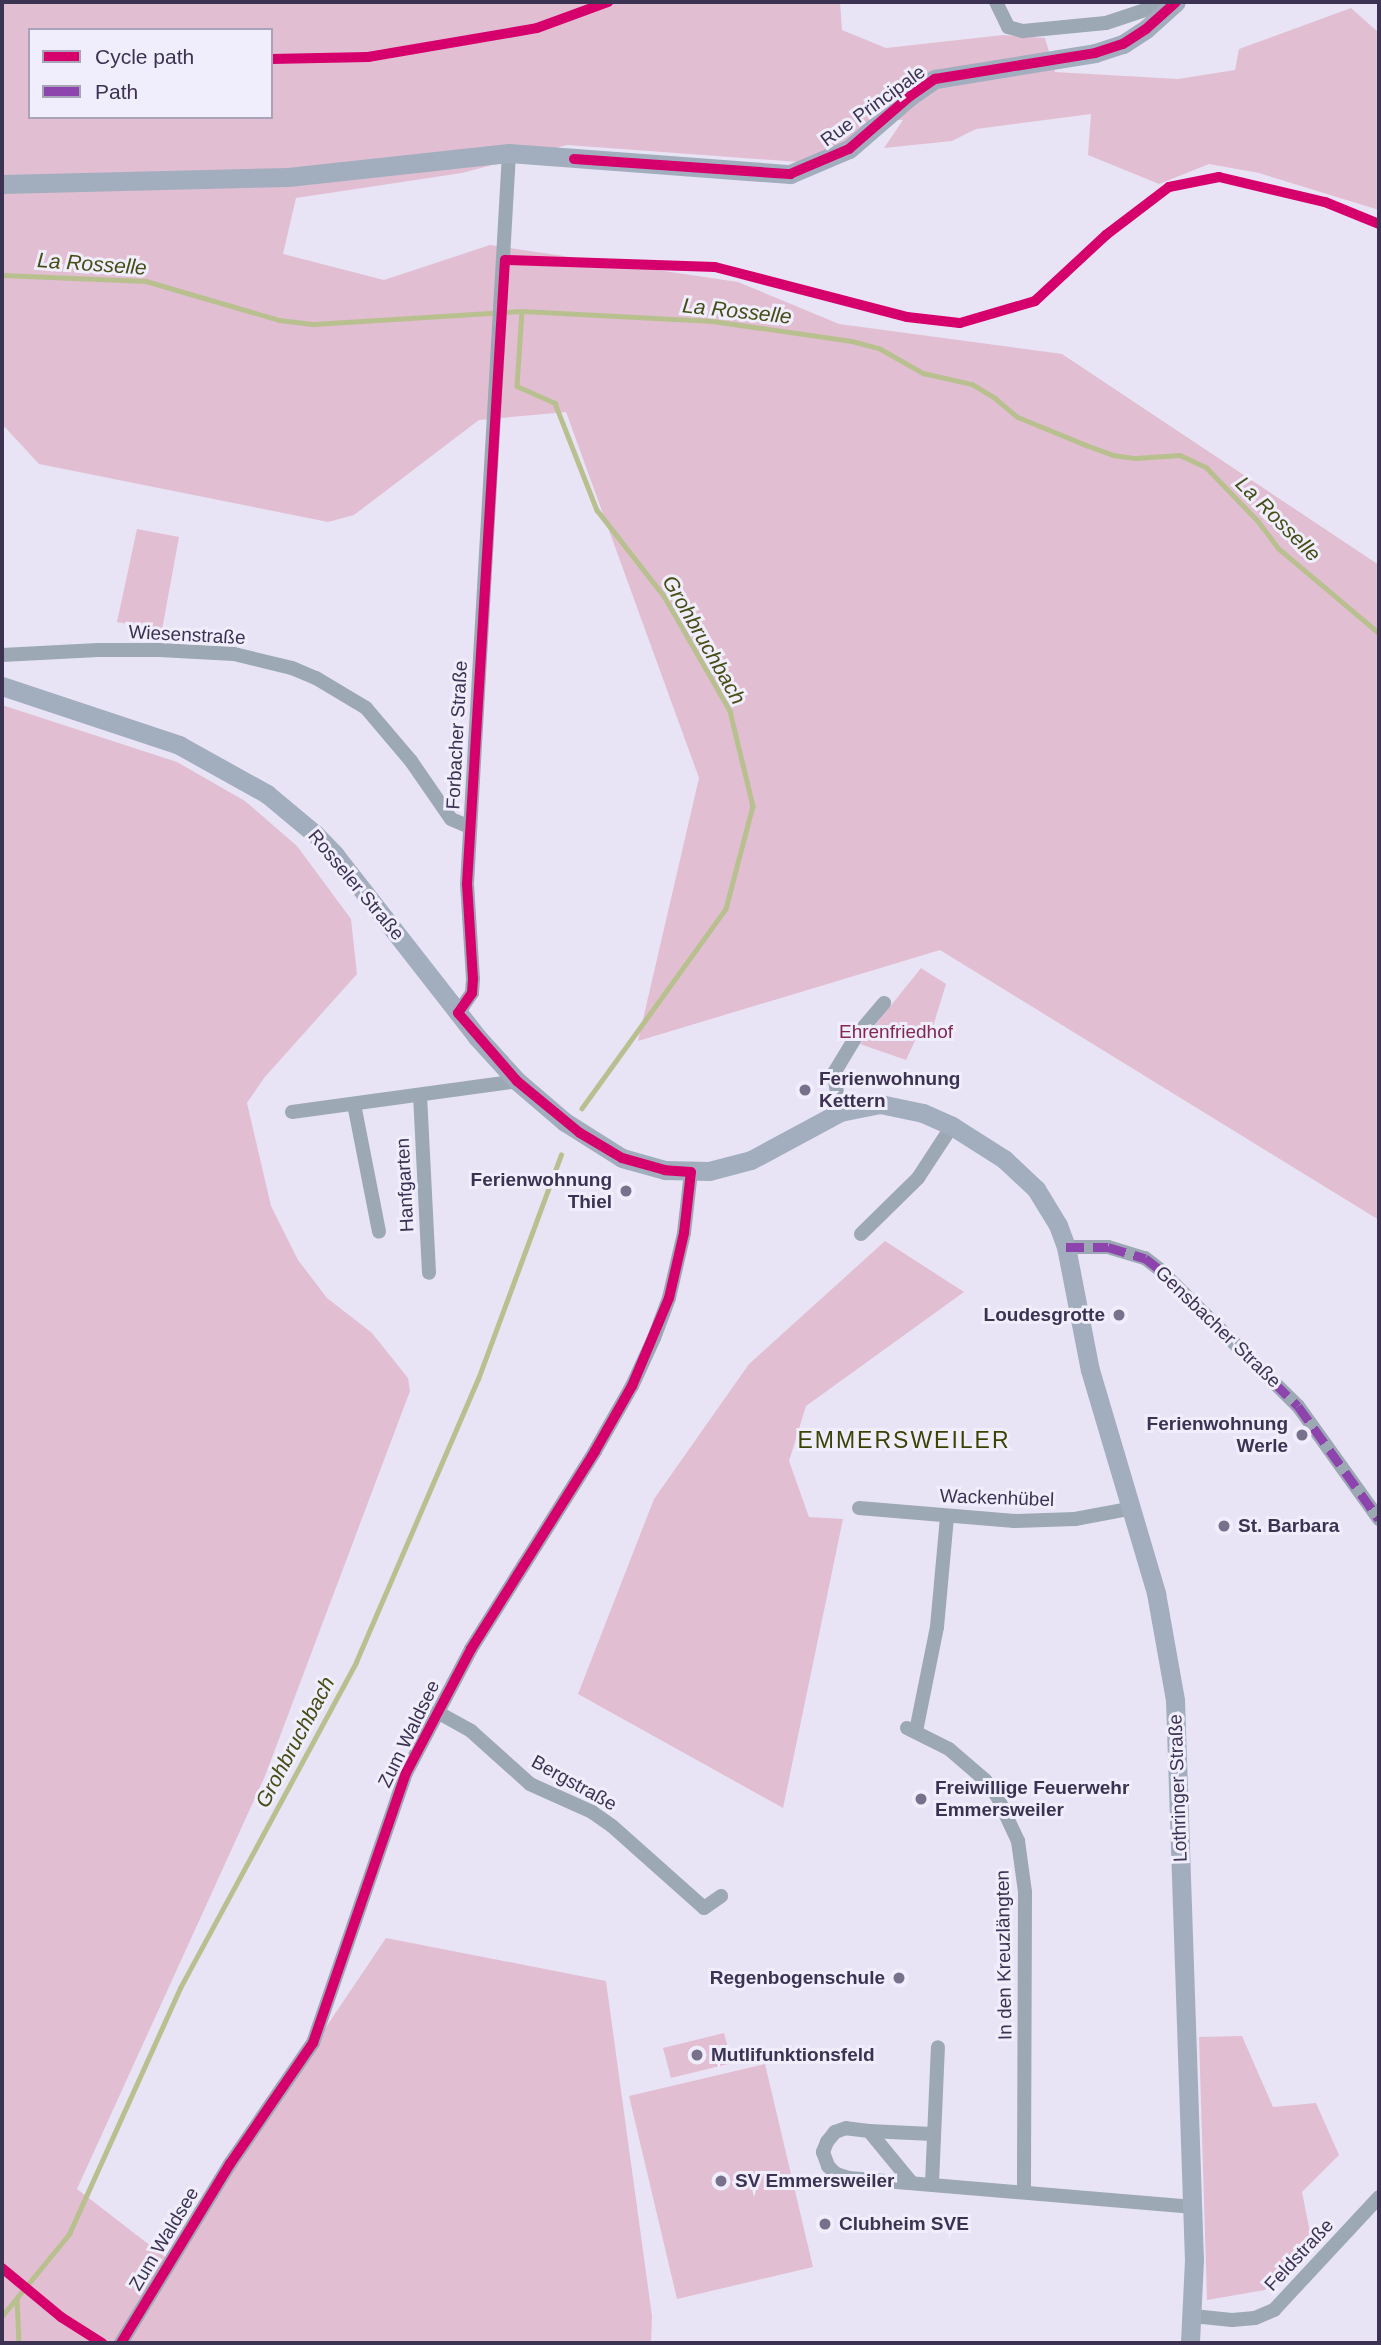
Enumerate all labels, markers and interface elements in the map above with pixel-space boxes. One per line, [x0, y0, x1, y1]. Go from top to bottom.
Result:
legend [28, 28, 273, 119]
text: Cycle path [95, 45, 194, 68]
street label: Rue Principale [816, 60, 930, 152]
text: Path [95, 80, 138, 103]
water label: La Rosselle [36, 248, 148, 280]
water label: La Rosselle [681, 293, 793, 329]
water label: La Rosselle [1230, 471, 1326, 567]
water label: Grohbruchbach [657, 571, 751, 709]
street label: Wiesenstraße [128, 621, 246, 649]
street label: Forbacher Straße [442, 660, 472, 810]
street label: Rosseler Straße [303, 825, 409, 945]
park label: Ehrenfriedhof [839, 1021, 953, 1043]
place label: Ferienwohnung Kettern [819, 1068, 960, 1112]
marker: Ferienwohnung Kettern [797, 1082, 813, 1098]
street label: Hanfgarten [391, 1137, 419, 1233]
place label: Ferienwohnung Thiel [471, 1169, 612, 1213]
marker: Ferienwohnung Thiel [618, 1183, 634, 1199]
street label: Gensbacher Straße [1150, 1261, 1286, 1393]
place label: Loudesgrotte [984, 1304, 1105, 1326]
marker: Loudesgrotte [1111, 1307, 1127, 1323]
place label: Ferienwohnung Werle [1147, 1413, 1288, 1457]
district label: EMMERSWEILER [799, 1426, 1009, 1454]
marker: Ferienwohnung Werle [1294, 1427, 1310, 1443]
street label: Wackenhübel [939, 1485, 1055, 1511]
place label: St. Barbara [1238, 1515, 1339, 1537]
marker: St. Barbara [1216, 1518, 1232, 1534]
water label: Grohbruchbach [250, 1672, 340, 1812]
street label: Zum Waldsee [373, 1677, 445, 1791]
street label: Lothringer Straße [1164, 1714, 1192, 1862]
street label: Bergstraße [527, 1750, 621, 1816]
place label: Freiwillige Feuerwehr Emmersweiler [935, 1777, 1129, 1821]
marker: Freiwillige Feuerwehr Emmersweiler [913, 1791, 929, 1807]
street label: In den Kreuzlängten [991, 1870, 1017, 2040]
place label: Regenbogenschule [710, 1967, 885, 1989]
marker: Regenbogenschule [891, 1970, 907, 1986]
place label: Mutlifunktionsfeld [711, 2044, 875, 2066]
marker: Mutlifunktionsfeld [689, 2047, 705, 2063]
place label: SV Emmersweiler [735, 2170, 894, 2192]
marker: SV Emmersweiler [713, 2173, 729, 2189]
street label: Zum Waldsee [124, 2183, 204, 2295]
place label: Clubheim SVE [839, 2213, 969, 2235]
street label: Feldstraße [1260, 2214, 1338, 2296]
marker: Clubheim SVE [817, 2216, 833, 2232]

